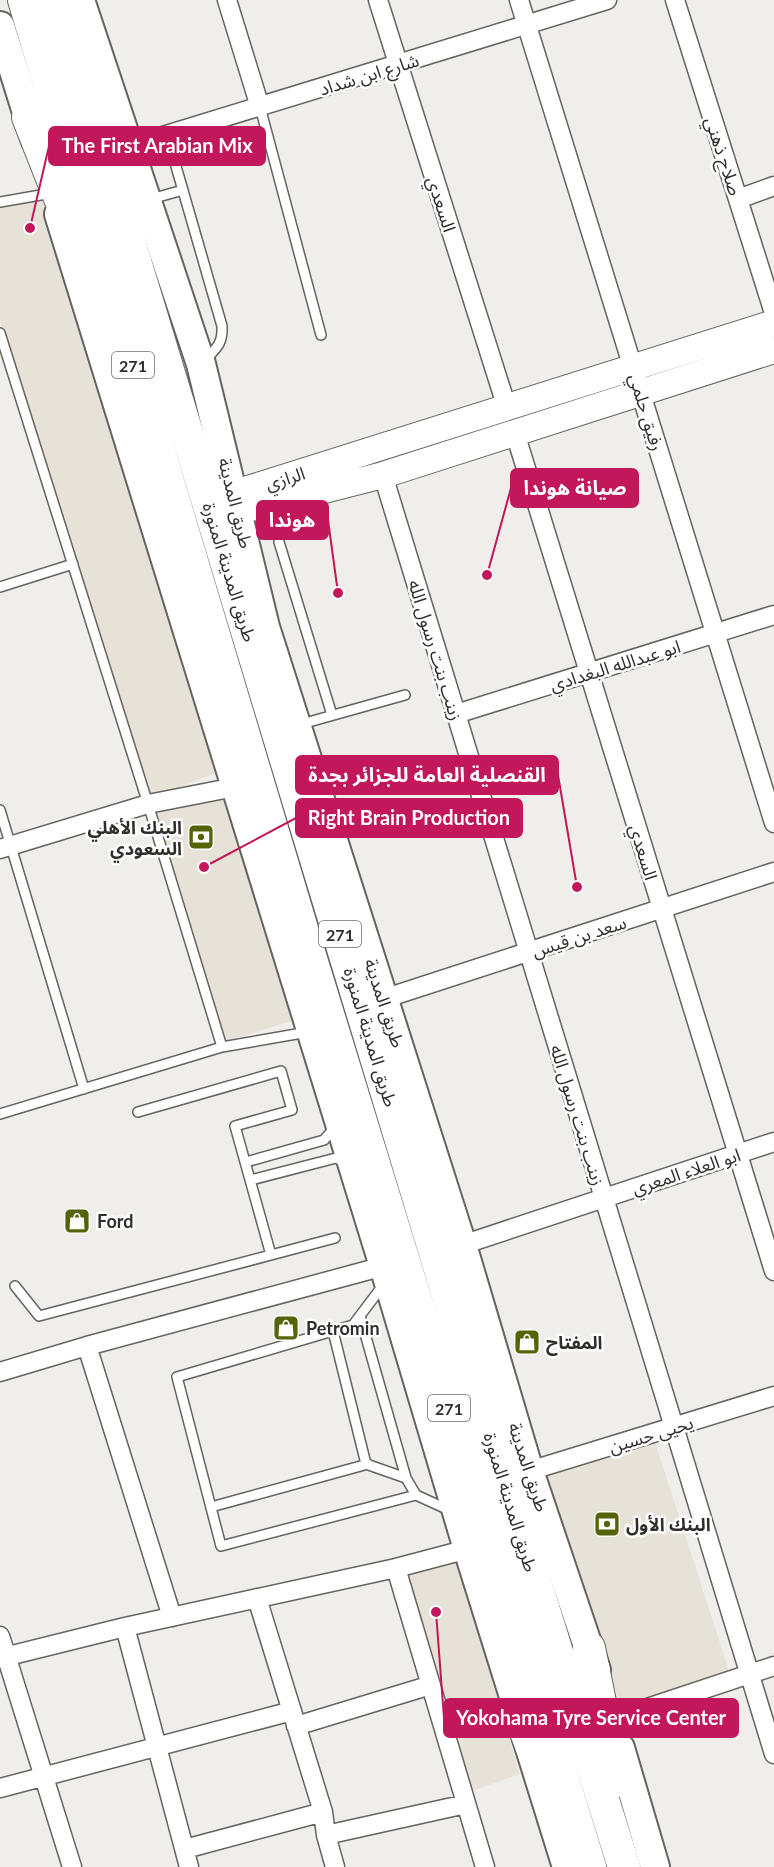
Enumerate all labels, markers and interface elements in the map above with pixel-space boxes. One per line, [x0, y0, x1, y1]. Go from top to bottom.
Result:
street label: شارع ابن شداد [316, 48, 423, 103]
street label: صلاح ذهني [698, 114, 747, 199]
callout: The First Arabian Mix [49, 127, 265, 165]
text: The First Arabian Mix [61, 133, 253, 157]
street label: السعدي [420, 174, 461, 235]
road number: 271 [112, 352, 154, 378]
street label: رفيق حلمي [622, 371, 669, 454]
street label: طريق المدينة [213, 455, 258, 551]
street label: الرازي [263, 462, 308, 497]
callout: صيانة هوندا [511, 469, 638, 507]
text: صيانة هوندا [524, 475, 626, 500]
street label: طريق المدينة المنورة [197, 500, 262, 645]
callout: هوندا [257, 501, 328, 539]
text: هوندا [269, 507, 315, 532]
street label: زينب بنت رسول الله [403, 577, 468, 723]
street label: ابو عبدالله البغدادي [547, 635, 684, 698]
callout: القنصلية العامة للجزائر بجدة [296, 756, 558, 794]
text: القنصلية العامة للجزائر بجدة [308, 762, 546, 787]
callout: Right Brain Production [296, 799, 522, 837]
text: Right Brain Production [308, 805, 510, 829]
place label: البنك الأهلي السعودي [88, 816, 182, 863]
bank icon: البنك الأهلي السعودي [186, 822, 216, 852]
street label: السعدي [622, 822, 663, 883]
street label: سعد بن قيس [529, 910, 629, 963]
road number: 271 [319, 921, 361, 947]
street label: طريق المدينة [359, 956, 410, 1051]
street label: طريق المدينة المنورة [338, 965, 403, 1110]
street label: زينب بنت رسول الله [545, 1042, 610, 1188]
street label: ابو العلاء المعري [629, 1143, 744, 1202]
shop icon: Ford [62, 1206, 92, 1236]
place label: Ford [97, 1210, 133, 1232]
shop icon: Petromin [271, 1313, 301, 1343]
place label: Petromin [306, 1317, 380, 1339]
shop icon: المفتاح [512, 1327, 542, 1357]
place label: المفتاح [546, 1331, 602, 1356]
road number: 271 [428, 1395, 470, 1421]
street label: يحيى حسين [606, 1411, 696, 1458]
street label: طريق المدينة [503, 1420, 554, 1515]
street label: طريق المدينة المنورة [478, 1430, 543, 1575]
bank icon: البنك الأول [592, 1509, 622, 1539]
place label: البنك الأول [626, 1513, 711, 1536]
callout: Yokohama Tyre Service Center [444, 1699, 738, 1737]
text: Yokohama Tyre Service Center [455, 1705, 727, 1729]

